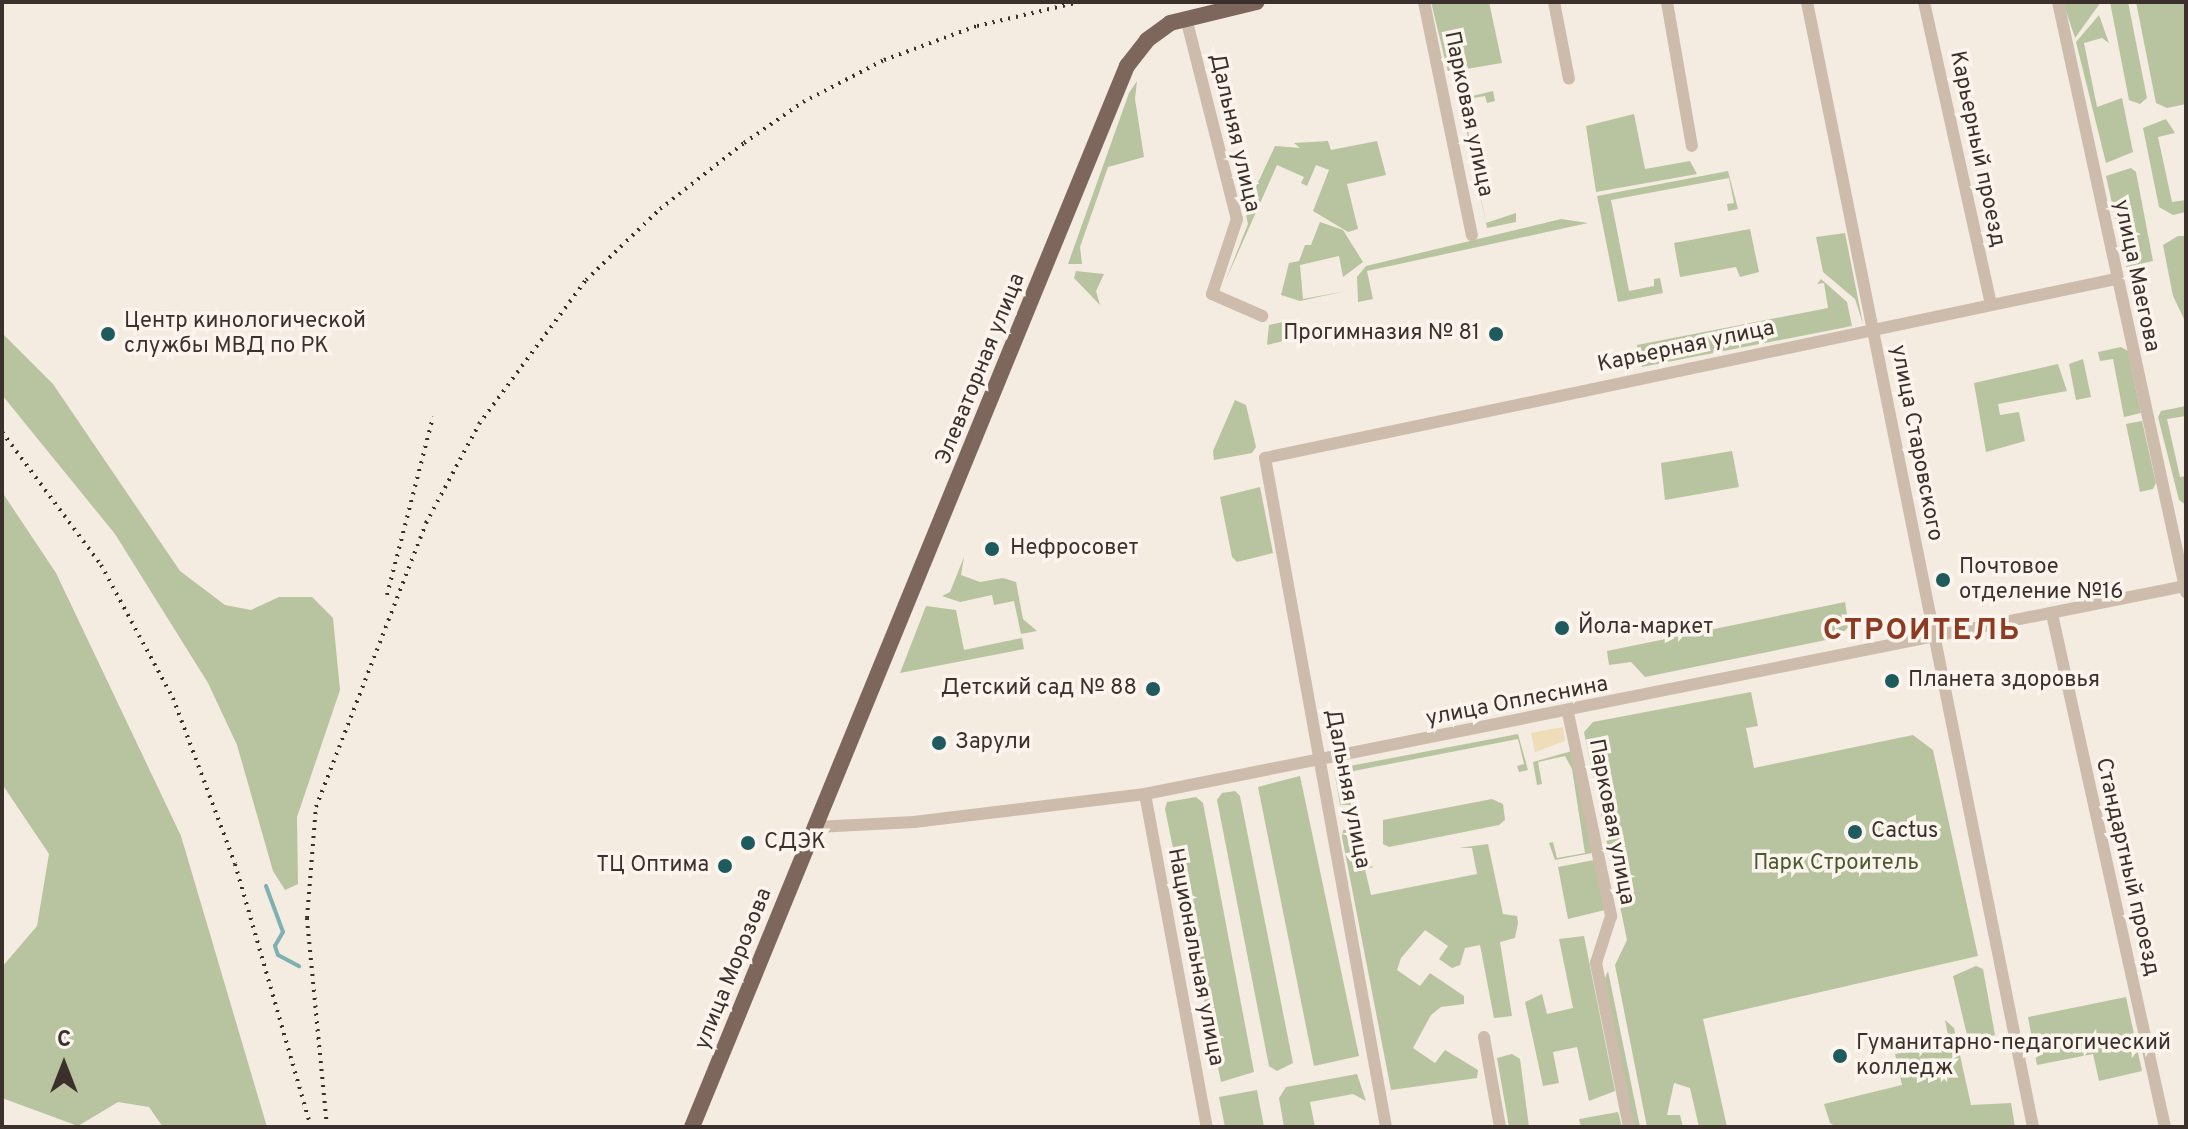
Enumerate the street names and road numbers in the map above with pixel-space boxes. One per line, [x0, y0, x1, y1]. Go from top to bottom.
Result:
street label: Парковая улица [1438, 29, 1498, 199]
street label: Карьерный проезд [1943, 49, 2011, 249]
street label: Дальняя улица [1203, 51, 1265, 215]
street label: улица Маегова [2107, 197, 2165, 355]
street label: Элеваторная улица [931, 270, 1031, 468]
street label: Карьерная улица [1595, 315, 1777, 379]
street label: улица Старовского [1884, 343, 1948, 543]
street label: улица Оплеснина [1424, 671, 1610, 733]
street label: Дальняя улица [1319, 707, 1375, 871]
street label: Парковая улица [1582, 737, 1640, 907]
street label: Стандартный проезд [2089, 755, 2165, 979]
street label: Национальная улица [1161, 846, 1229, 1068]
street label: улица Морозова [690, 884, 778, 1054]

